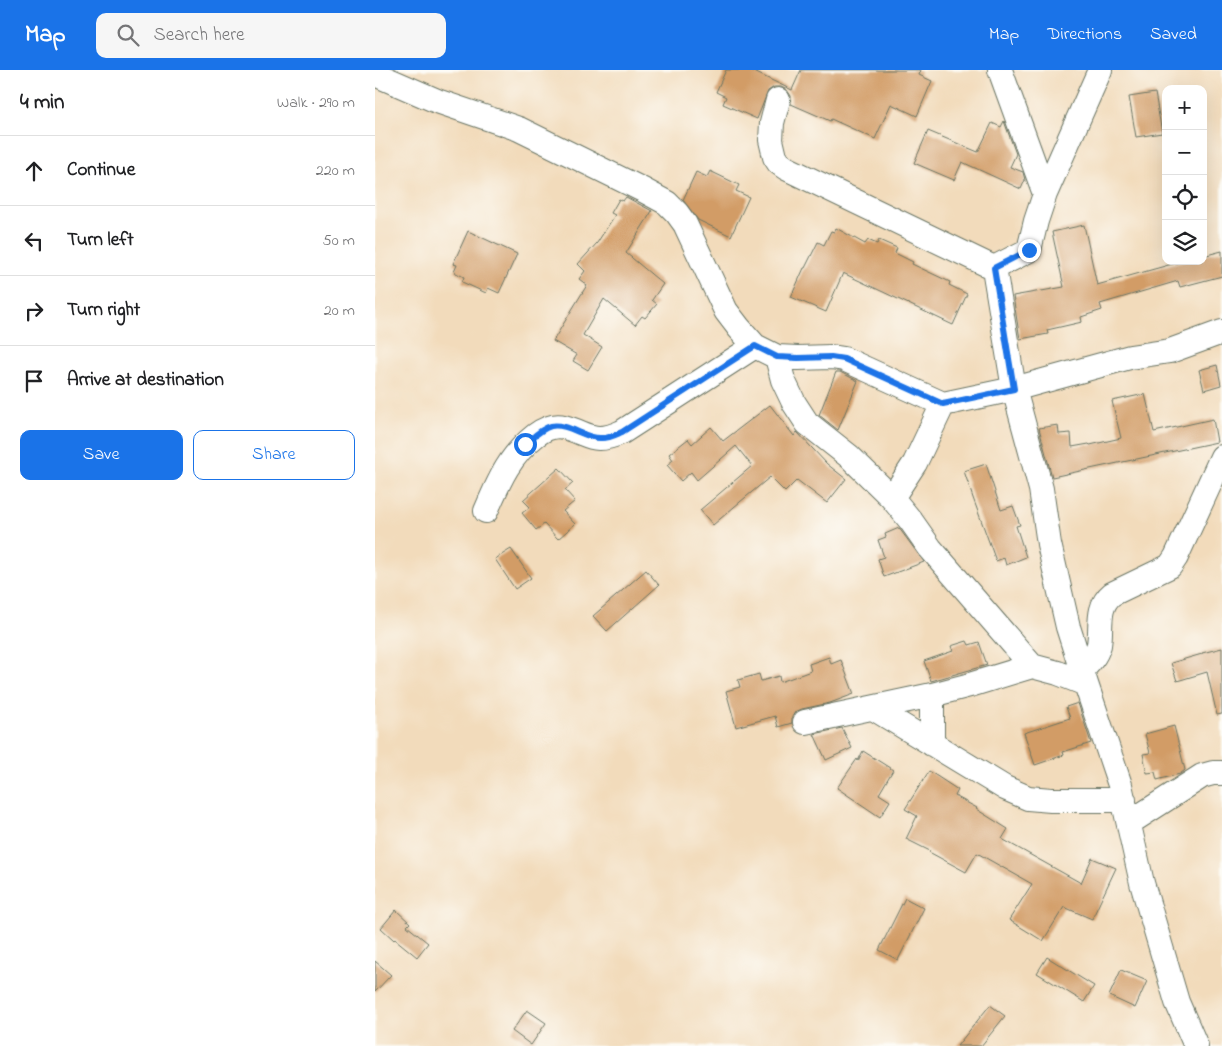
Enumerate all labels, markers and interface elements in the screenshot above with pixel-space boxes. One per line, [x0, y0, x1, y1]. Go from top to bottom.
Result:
search box [96, 13, 446, 58]
text: Map [25, 18, 66, 53]
icon: search [114, 21, 142, 49]
text: Search here [154, 22, 245, 49]
text: Map [989, 22, 1019, 48]
text: Directions [1047, 22, 1122, 48]
text: Saved [1150, 22, 1197, 48]
map controls [1162, 85, 1207, 265]
button: + [1162, 85, 1207, 130]
text: 4 min [20, 88, 64, 118]
text: Walk · 290 m [277, 91, 355, 115]
button: − [1162, 130, 1207, 175]
icon: ahead [20, 157, 48, 185]
text: Continue [67, 157, 135, 184]
text: 220 m [316, 159, 355, 183]
button: locate [1162, 175, 1207, 220]
button: layers [1162, 220, 1207, 265]
icon: left [20, 227, 48, 255]
text: Turn left [67, 227, 134, 254]
text: 50 m [323, 229, 355, 253]
route end [1018, 239, 1041, 262]
icon: right [20, 297, 48, 325]
text: Turn right [67, 297, 140, 324]
text: 20 m [324, 299, 355, 323]
icon: arrive [20, 367, 48, 395]
text: Arrive at destination [67, 367, 224, 394]
button: Save [20, 430, 183, 480]
button: Share [193, 430, 355, 480]
route start [514, 433, 537, 456]

